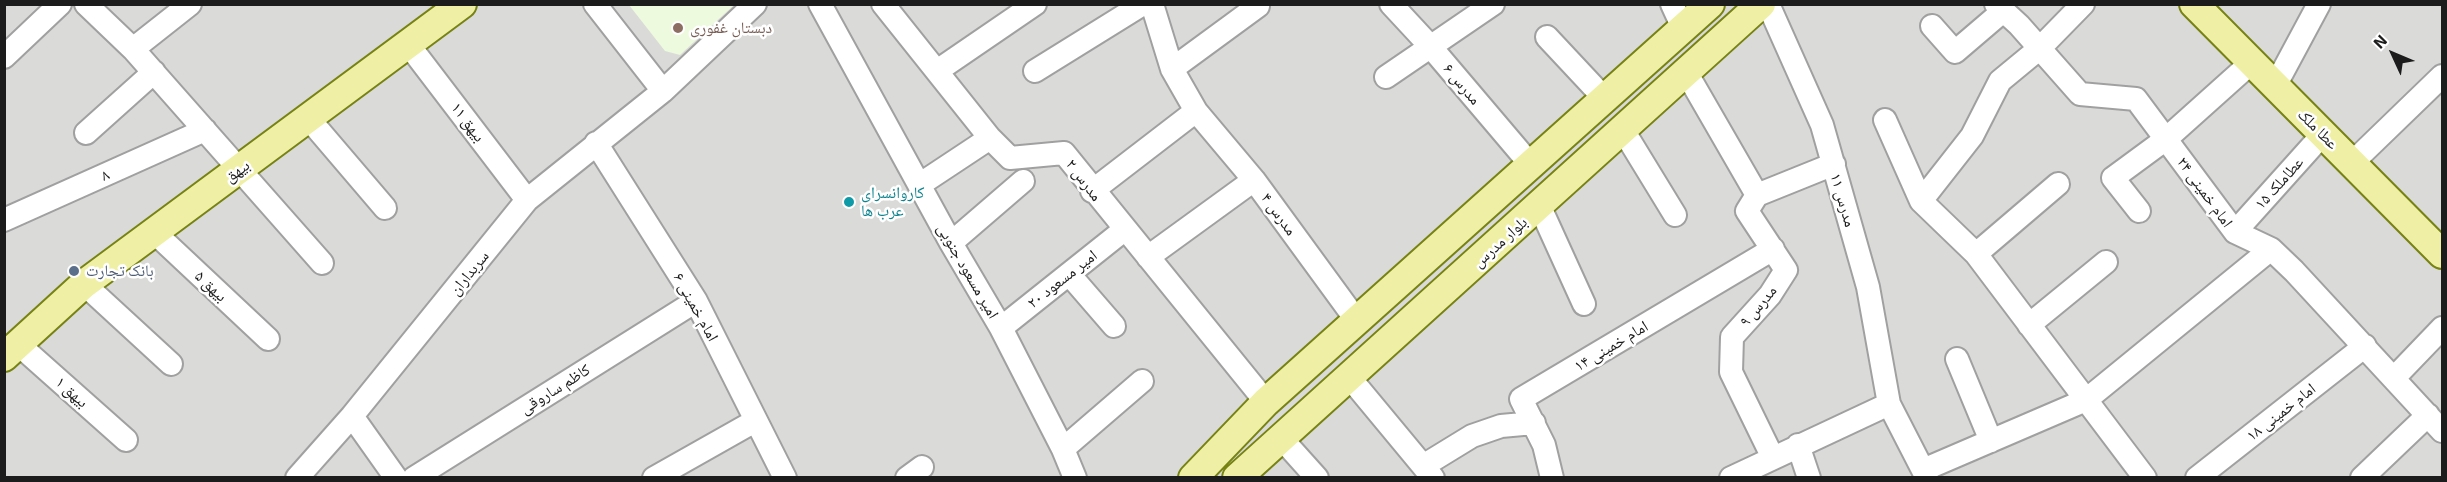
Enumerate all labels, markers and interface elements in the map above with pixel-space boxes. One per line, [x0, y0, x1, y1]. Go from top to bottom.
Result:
place label: دبستان غفوری [690, 18, 772, 38]
marker: دبستان غفوری [671, 21, 685, 35]
north arrow [2363, 24, 2423, 84]
text: N [2369, 30, 2391, 52]
street label: مدرس ۶ [1439, 59, 1485, 109]
street label: بیهق ۱۱ [447, 98, 489, 146]
street label: عطا ملک [2294, 105, 2342, 153]
street label: امام خمینی ۲۴ [2173, 153, 2237, 231]
street label: عطاملک ۱۵ [2251, 153, 2307, 213]
street label: بیهق [221, 155, 253, 187]
street label: مدرس ۲ [1062, 155, 1106, 205]
street label: ۸ [98, 165, 112, 185]
street label: مدرس ۱۱ [1826, 171, 1860, 229]
place label: کاروانسرای عرب ها [861, 183, 924, 221]
street label: مدرس ۴ [1257, 189, 1301, 239]
marker: کاروانسرای عرب ها [842, 195, 856, 209]
street label: بلوار مدرس [1469, 213, 1531, 271]
street label: امیر مسعود جنوبی [933, 220, 1003, 322]
street label: امیر مسعود ۲۰ [1023, 246, 1101, 312]
street label: سربداران [445, 247, 493, 299]
place label: بانک تجارت [86, 261, 154, 281]
marker: بانک تجارت [67, 264, 81, 278]
street label: بیهق ۵ [191, 266, 231, 306]
street label: امام خمینی ۶ [669, 269, 723, 345]
street label: مدرس ۹ [1735, 281, 1781, 331]
street label: امام خمینی ۱۴ [1571, 316, 1651, 376]
street label: کاظم ساروقی [516, 360, 594, 418]
street label: بیهق ۱ [52, 372, 92, 412]
street label: امام خمینی ۱۸ [2243, 379, 2319, 445]

